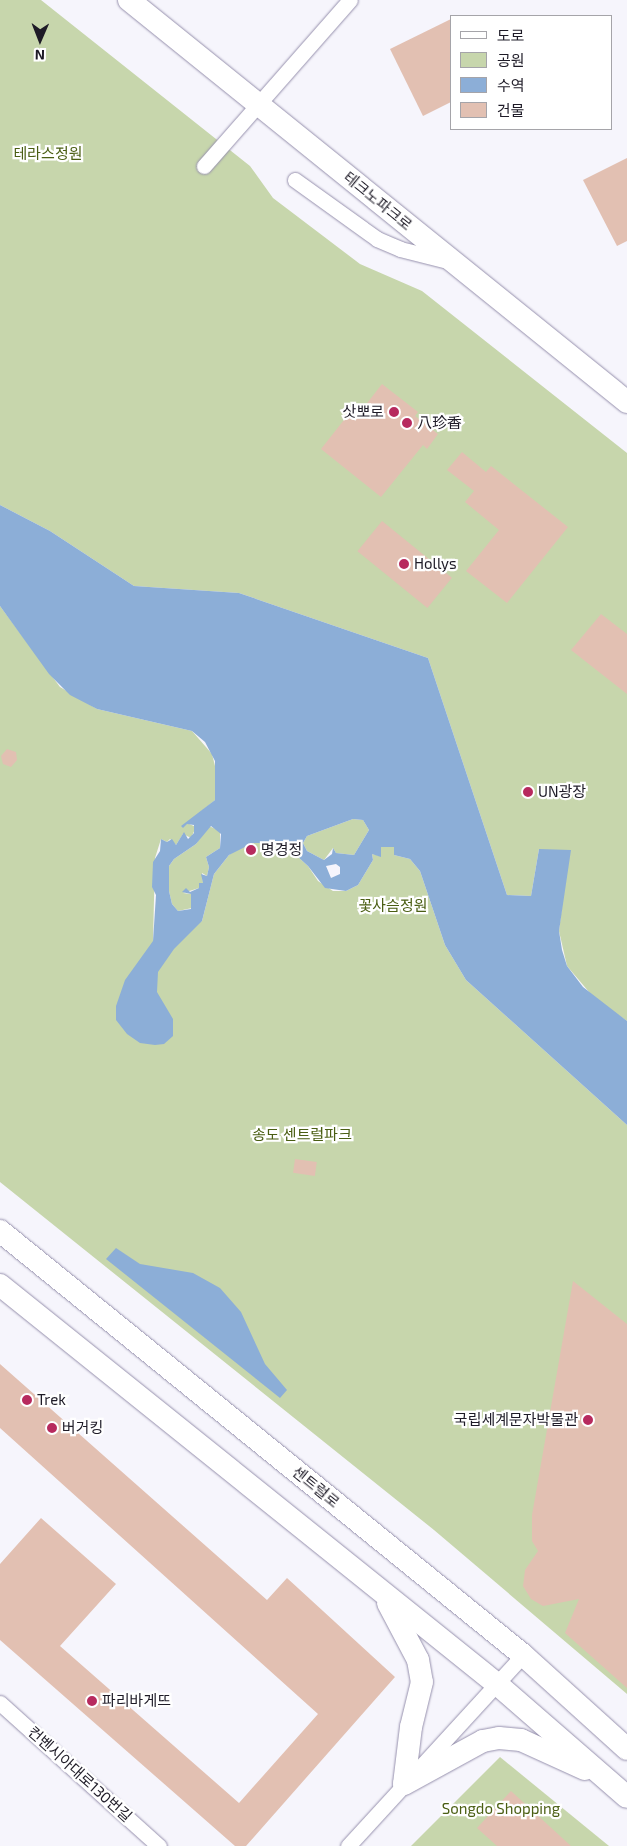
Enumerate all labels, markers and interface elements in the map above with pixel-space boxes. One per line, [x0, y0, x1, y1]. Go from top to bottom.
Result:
north arrow [15, 15, 65, 65]
legend [450, 15, 612, 130]
text: 도로 [497, 26, 525, 44]
text: N [35, 47, 45, 64]
text: 공원 [497, 51, 525, 69]
text: 수역 [497, 76, 525, 94]
text: 건물 [497, 101, 525, 119]
park label: 테라스정원 [14, 145, 82, 163]
street label: 테크노파크로 [340, 168, 416, 234]
place label: 삿뽀로 [343, 403, 384, 421]
marker: 삿뽀로 [388, 406, 400, 418]
place label: 八珍香 [417, 414, 462, 432]
marker: 八珍香 [401, 417, 413, 429]
place label: Hollys [414, 555, 457, 573]
marker: Hollys [398, 558, 410, 570]
place label: UN광장 [538, 783, 586, 801]
marker: UN광장 [522, 786, 534, 798]
place label: 명경정 [261, 841, 302, 859]
marker: 명경정 [245, 844, 257, 856]
park label: 꽃사슴정원 [359, 897, 427, 915]
park label: 송도 센트럴파크 [252, 1126, 352, 1144]
place label: Trek [37, 1391, 66, 1409]
marker: Trek [21, 1394, 33, 1406]
place label: 국립세계문자박물관 [454, 1411, 578, 1429]
marker: 국립세계문자박물관 [582, 1414, 594, 1426]
place label: 버거킹 [62, 1419, 103, 1437]
marker: 버거킹 [46, 1422, 58, 1434]
street label: 센트럴로 [289, 1463, 343, 1511]
place label: 파리바게뜨 [102, 1692, 171, 1710]
marker: 파리바게뜨 [86, 1695, 98, 1707]
street label: 컨벤시아대로130번길 [24, 1723, 136, 1825]
park label: Songdo Shopping [442, 1800, 560, 1818]

